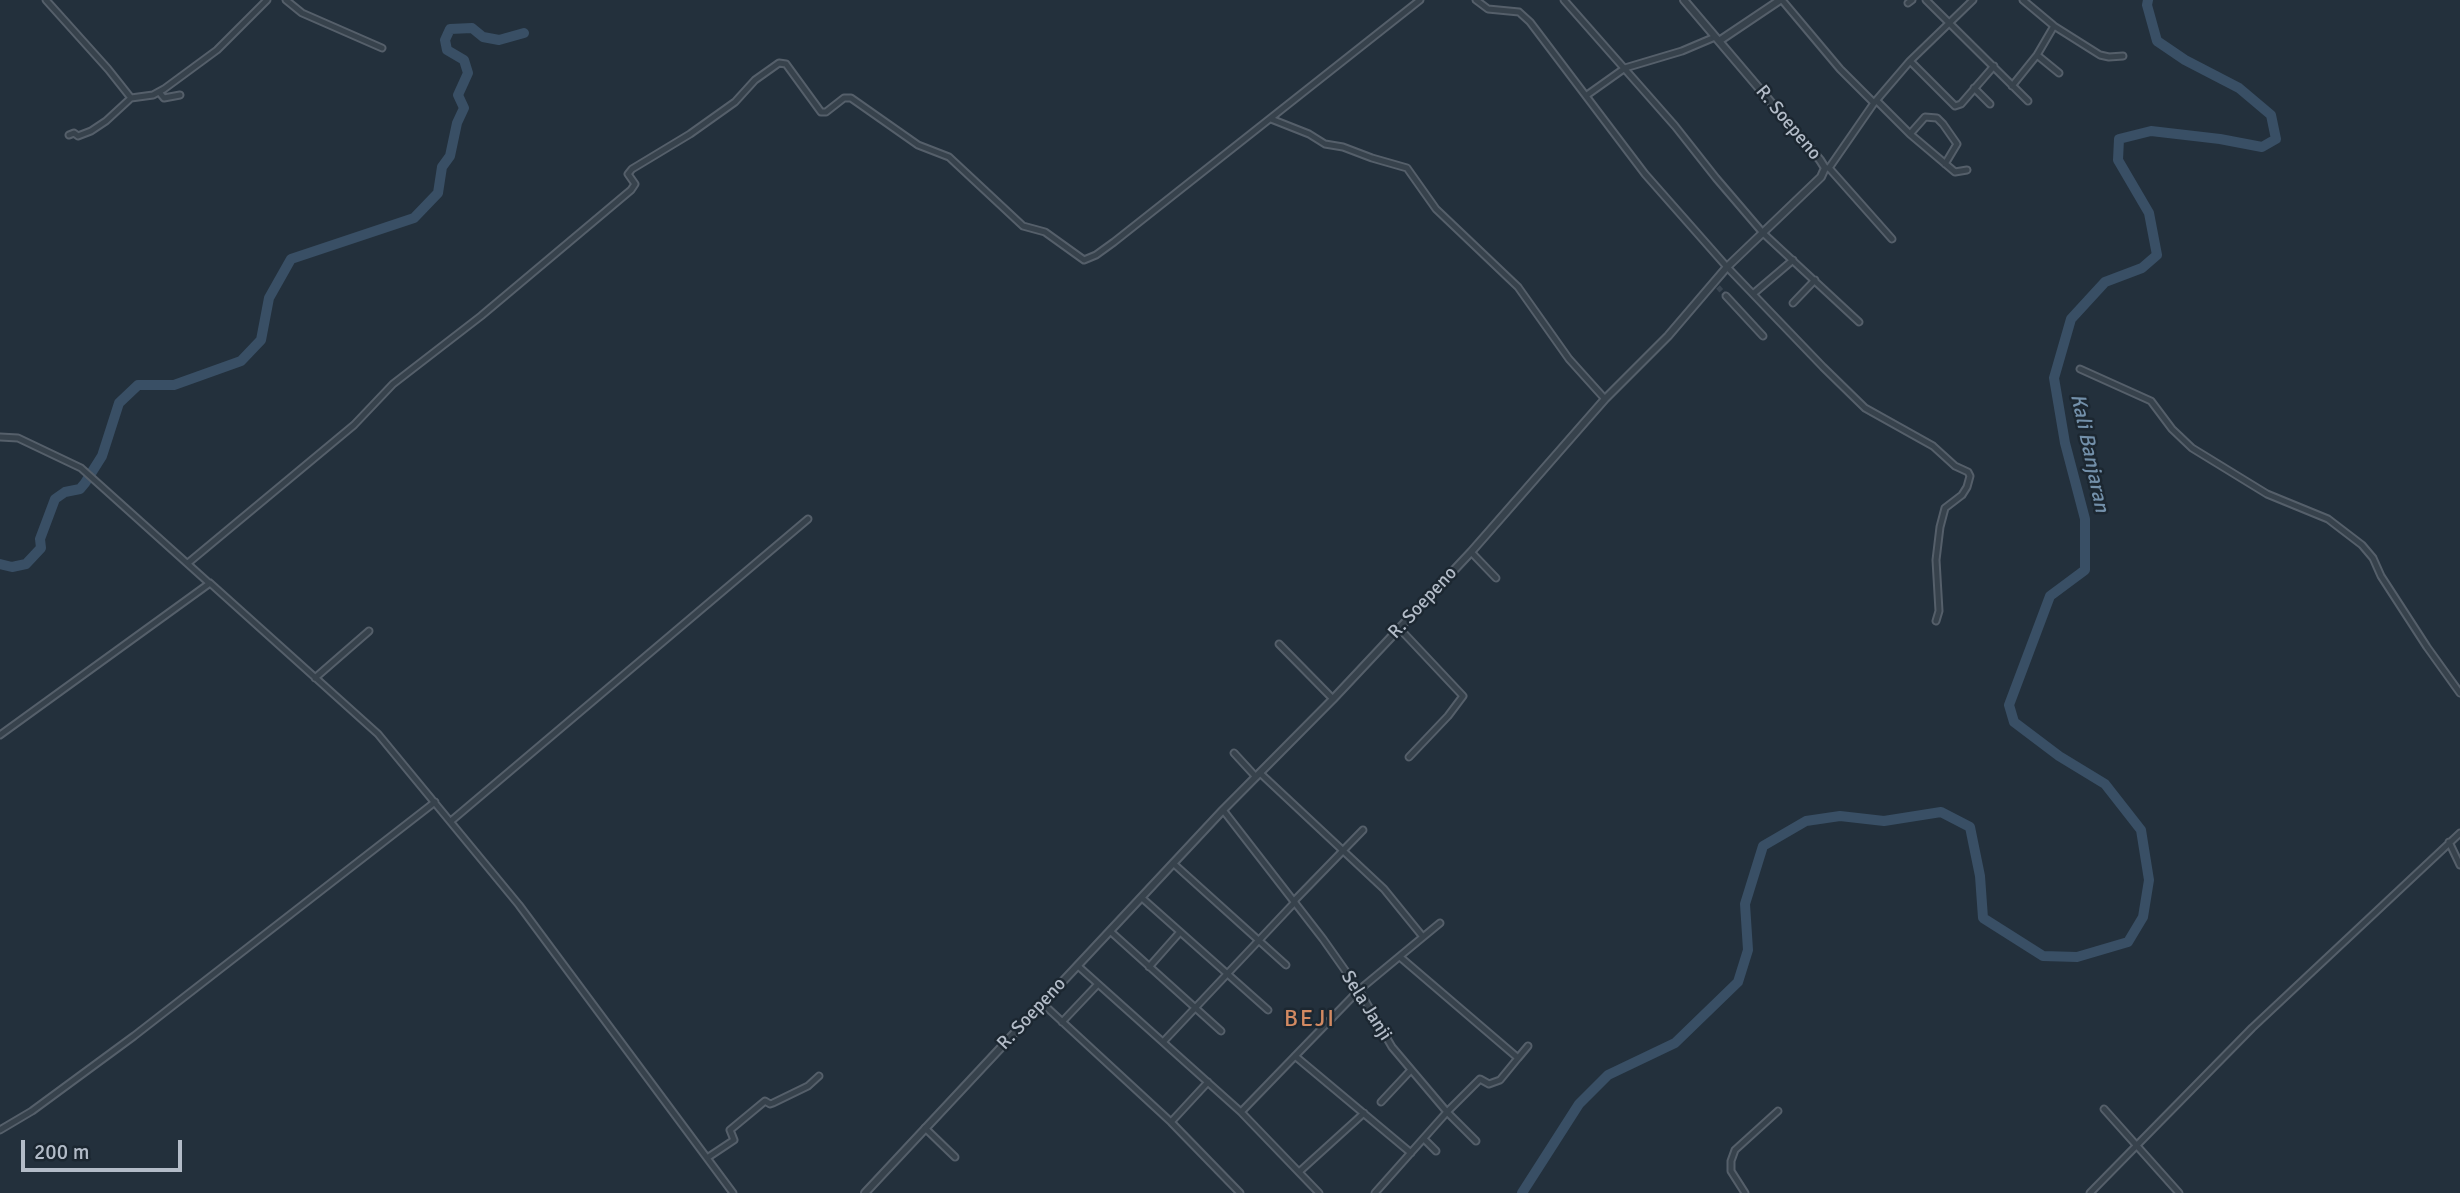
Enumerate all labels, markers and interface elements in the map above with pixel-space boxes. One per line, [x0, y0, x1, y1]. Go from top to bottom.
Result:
street label: R. Soepeno [1750, 81, 1826, 165]
water label: Kali Banjaran [2064, 391, 2114, 515]
street label: R. Soepeno [1384, 562, 1462, 644]
street label: Sela Janji [1336, 967, 1396, 1045]
street label: R. Soepeno [993, 973, 1071, 1055]
district label: BEJI [1285, 1006, 1335, 1034]
scale bar [24, 1126, 186, 1170]
text: 200 m [34, 1139, 89, 1165]

